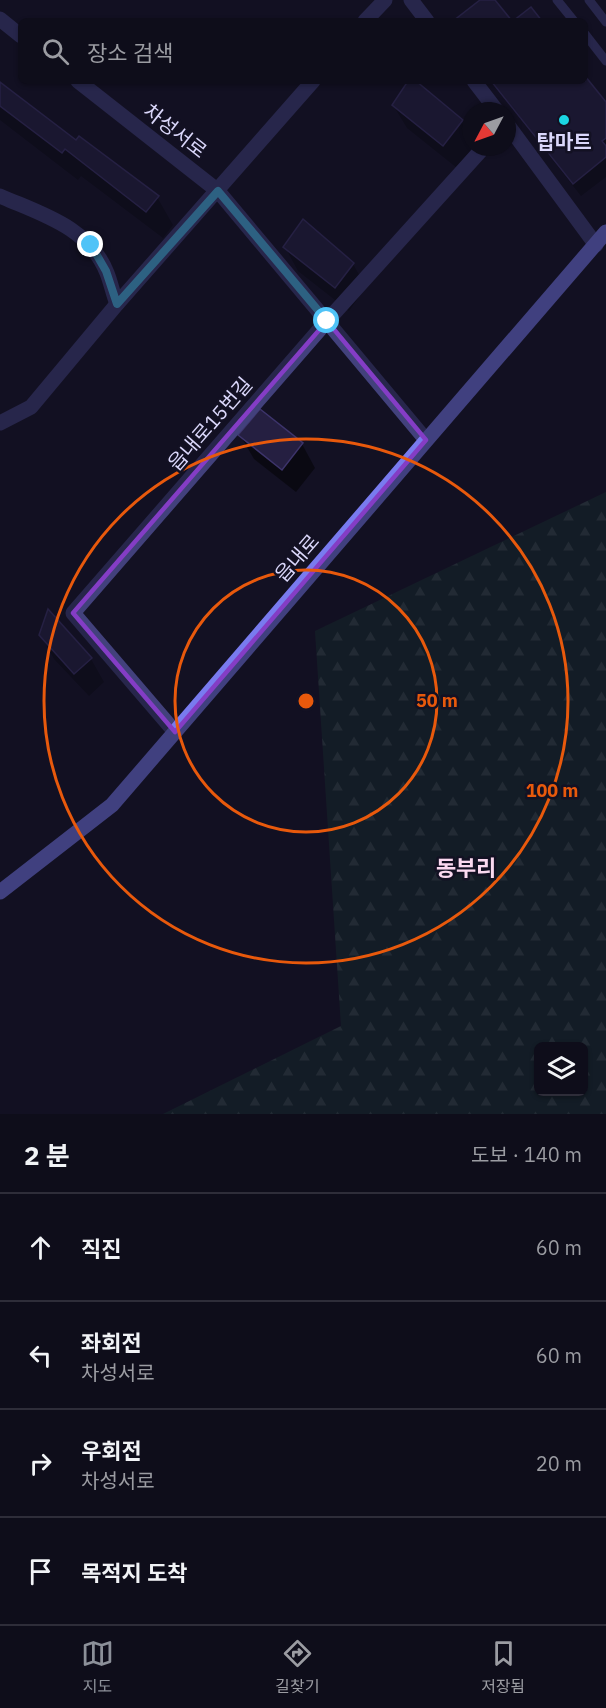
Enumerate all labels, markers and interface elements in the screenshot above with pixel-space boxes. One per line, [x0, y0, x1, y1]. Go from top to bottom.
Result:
search box [18, 18, 588, 84]
icon: search [39, 35, 72, 68]
text: 장소 검색 [87, 38, 173, 67]
street label: 차성서로 [138, 97, 213, 164]
north arrow [462, 102, 516, 156]
marker: 탑마트 [557, 113, 571, 127]
place label: 탑마트 [536, 128, 592, 155]
route end [77, 231, 103, 257]
route start [313, 307, 339, 333]
street label: 읍내로15번길 [161, 371, 258, 476]
street label: 읍내로 [268, 528, 325, 587]
text: 50 m [416, 689, 458, 712]
centre of rings [296, 691, 316, 711]
text: 100 m [526, 779, 578, 802]
district label: 동부리 [436, 853, 496, 882]
map controls [534, 1042, 588, 1096]
button: layers [534, 1042, 588, 1096]
text: 2 분 [24, 1138, 70, 1172]
text: 도보 · 140 m [471, 1141, 582, 1168]
icon: ahead [24, 1231, 57, 1264]
text: 직진 [81, 1234, 121, 1263]
text: 60 m [536, 1234, 582, 1261]
text: 좌회전 [81, 1328, 142, 1357]
icon: left [24, 1339, 57, 1372]
text: 60 m [536, 1342, 582, 1369]
text: 차성서로 [81, 1359, 155, 1386]
text: 우회전 [81, 1436, 142, 1465]
icon: right [24, 1447, 57, 1480]
text: 20 m [536, 1450, 582, 1477]
text: 차성서로 [81, 1467, 155, 1494]
icon: arrive [24, 1555, 57, 1588]
text: 목적지 도착 [81, 1558, 187, 1587]
tab: 지도 [81, 1637, 114, 1697]
tab: 길찾기 [275, 1637, 319, 1697]
tab: 저장됨 [481, 1637, 525, 1697]

